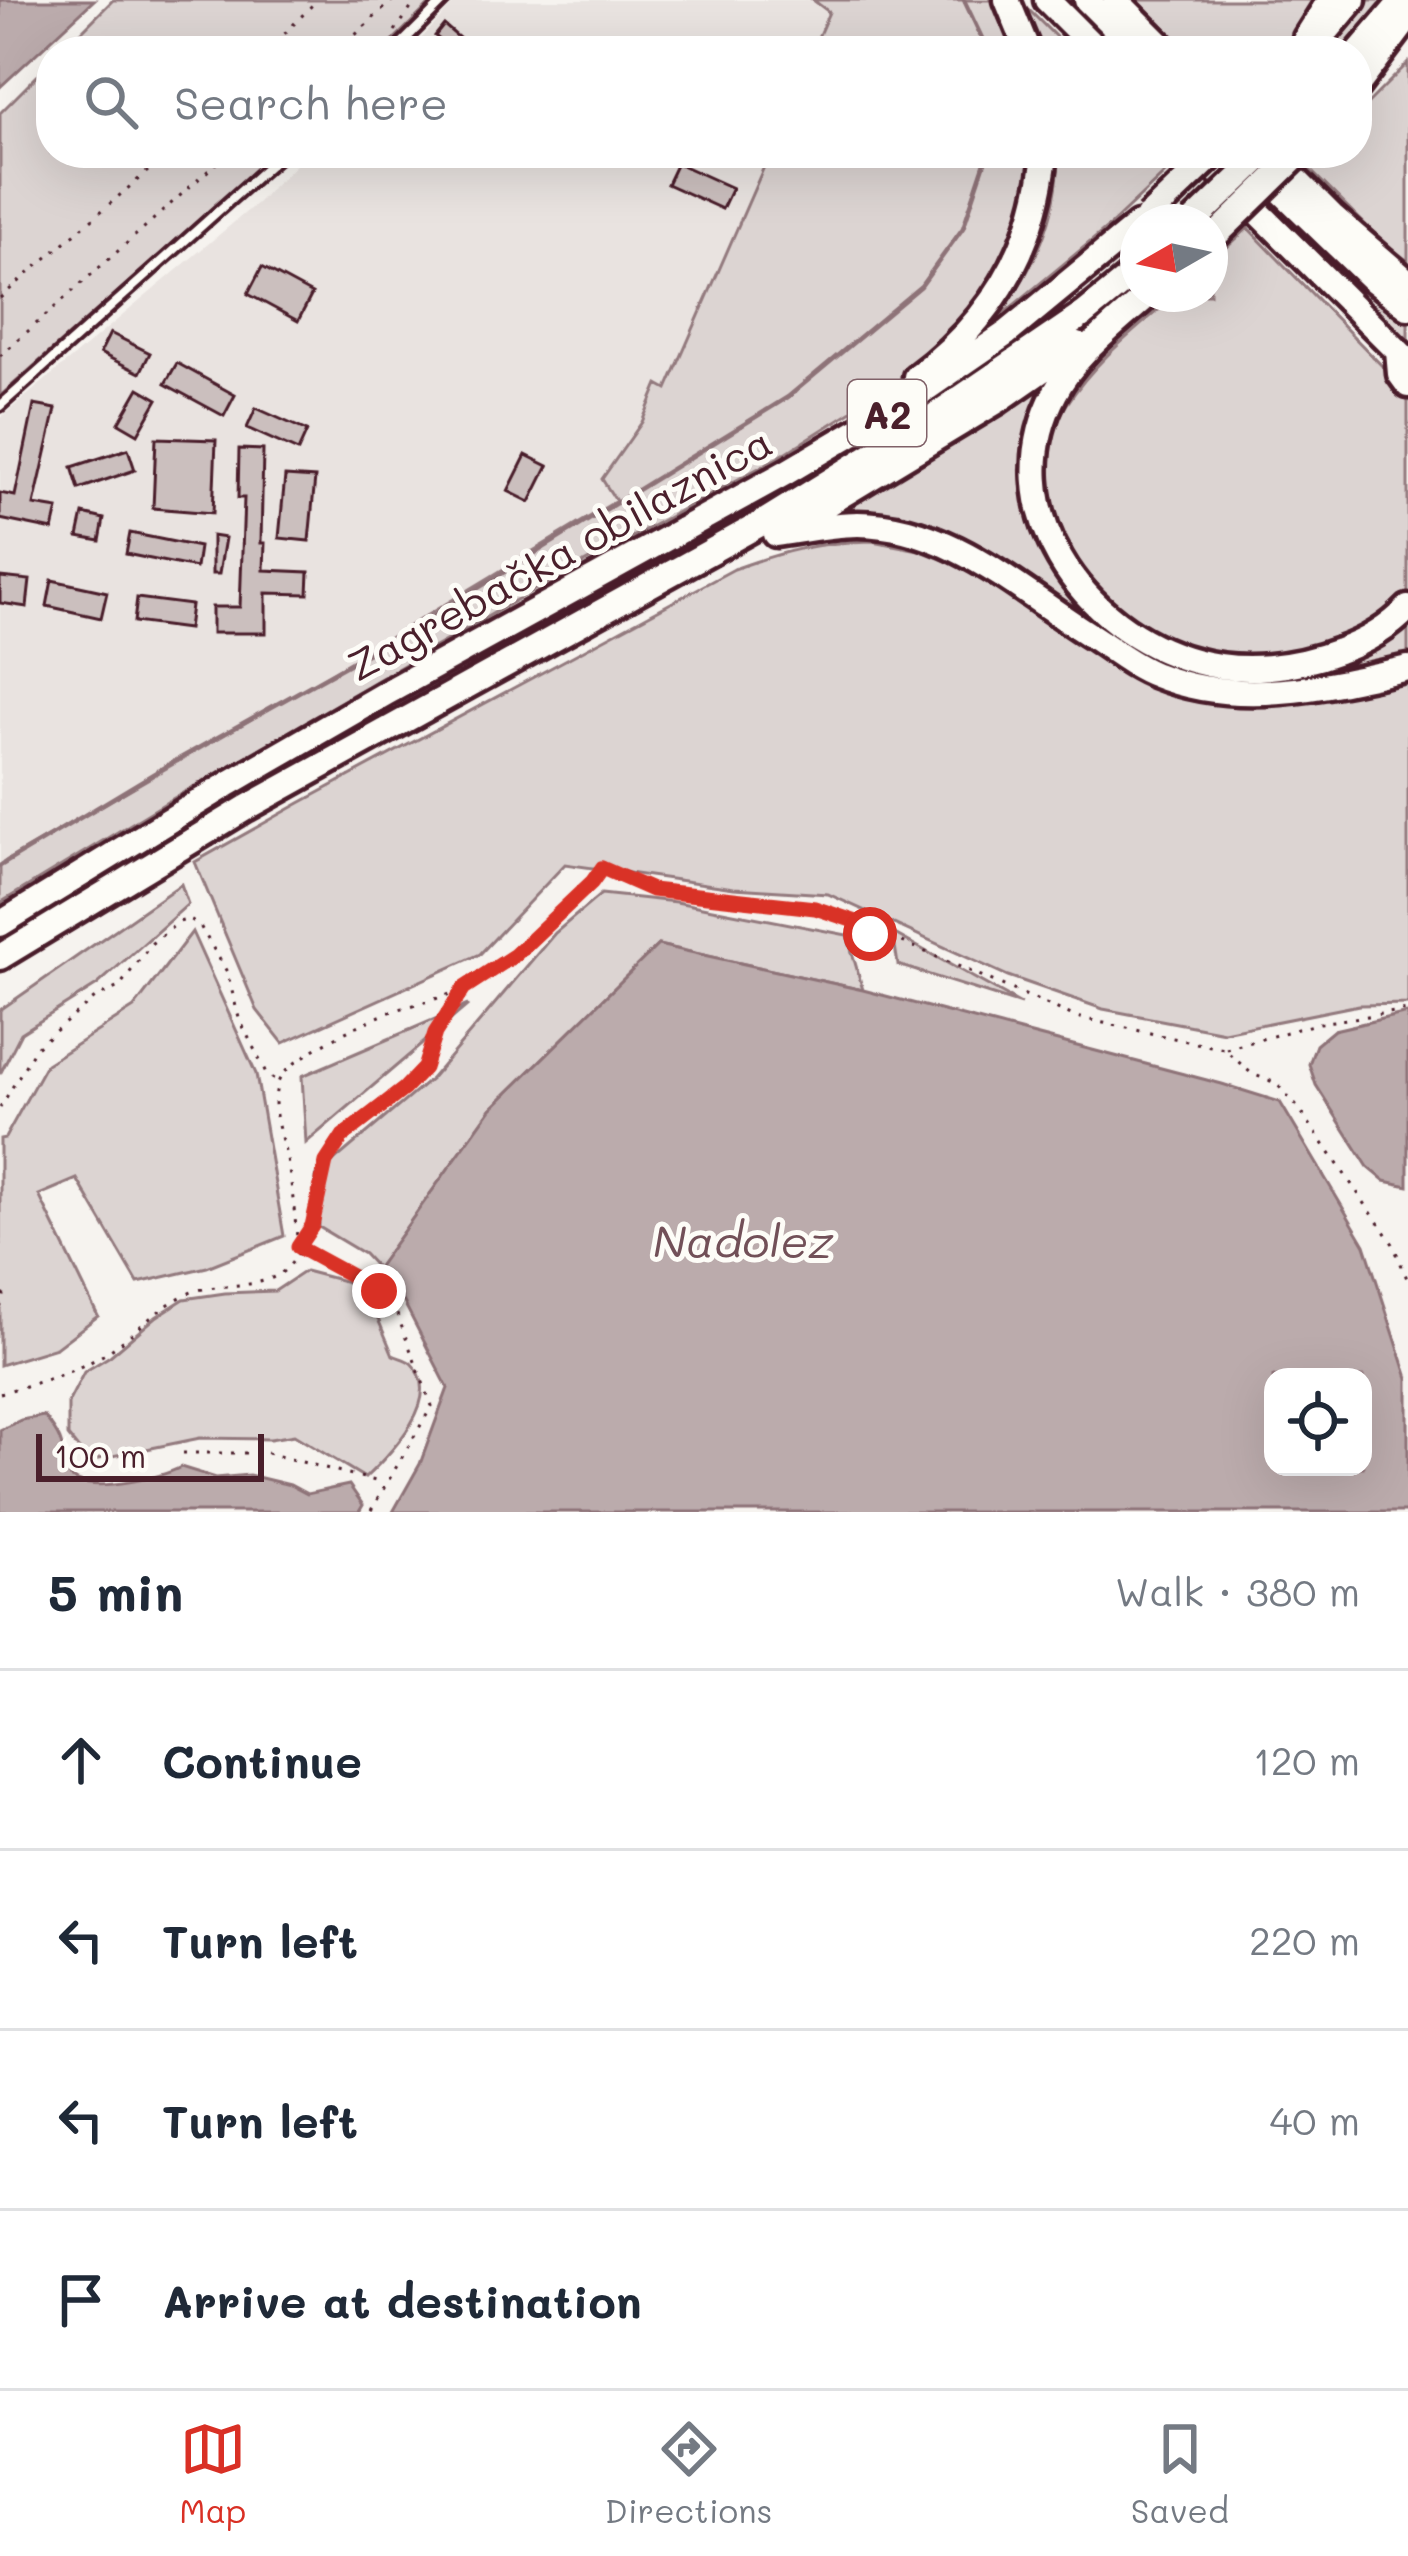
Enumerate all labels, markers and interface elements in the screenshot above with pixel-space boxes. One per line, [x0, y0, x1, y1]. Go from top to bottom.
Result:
search box [36, 36, 1372, 168]
icon: search [78, 69, 144, 135]
text: Search here [174, 73, 448, 131]
north arrow [1120, 204, 1228, 312]
road number: A2 [848, 380, 926, 446]
street label: Zagrebačka obilaznica [337, 413, 781, 693]
route start [843, 907, 897, 961]
water label: Nadolez [653, 1211, 834, 1269]
route end [352, 1264, 406, 1318]
map controls [1264, 1368, 1372, 1476]
button: locate [1264, 1368, 1372, 1476]
scale bar [36, 1428, 264, 1481]
text: 100 m [54, 1433, 146, 1476]
text: 5 min [48, 1557, 183, 1624]
text: Walk · 380 m [1115, 1565, 1360, 1616]
icon: ahead [48, 1727, 114, 1793]
text: Continue [162, 1731, 362, 1789]
text: 120 m [1253, 1734, 1360, 1785]
icon: left [48, 1907, 114, 1973]
text: Turn left [162, 1911, 358, 1969]
text: 220 m [1249, 1914, 1360, 1965]
icon: left [48, 2087, 114, 2153]
text: Turn left [162, 2091, 358, 2149]
text: 40 m [1269, 2094, 1360, 2145]
icon: arrive [48, 2267, 114, 2333]
text: Arrive at destination [162, 2271, 642, 2329]
tab: Map [179, 2416, 246, 2531]
tab: Directions [605, 2416, 772, 2531]
tab: Saved [1131, 2416, 1229, 2531]

